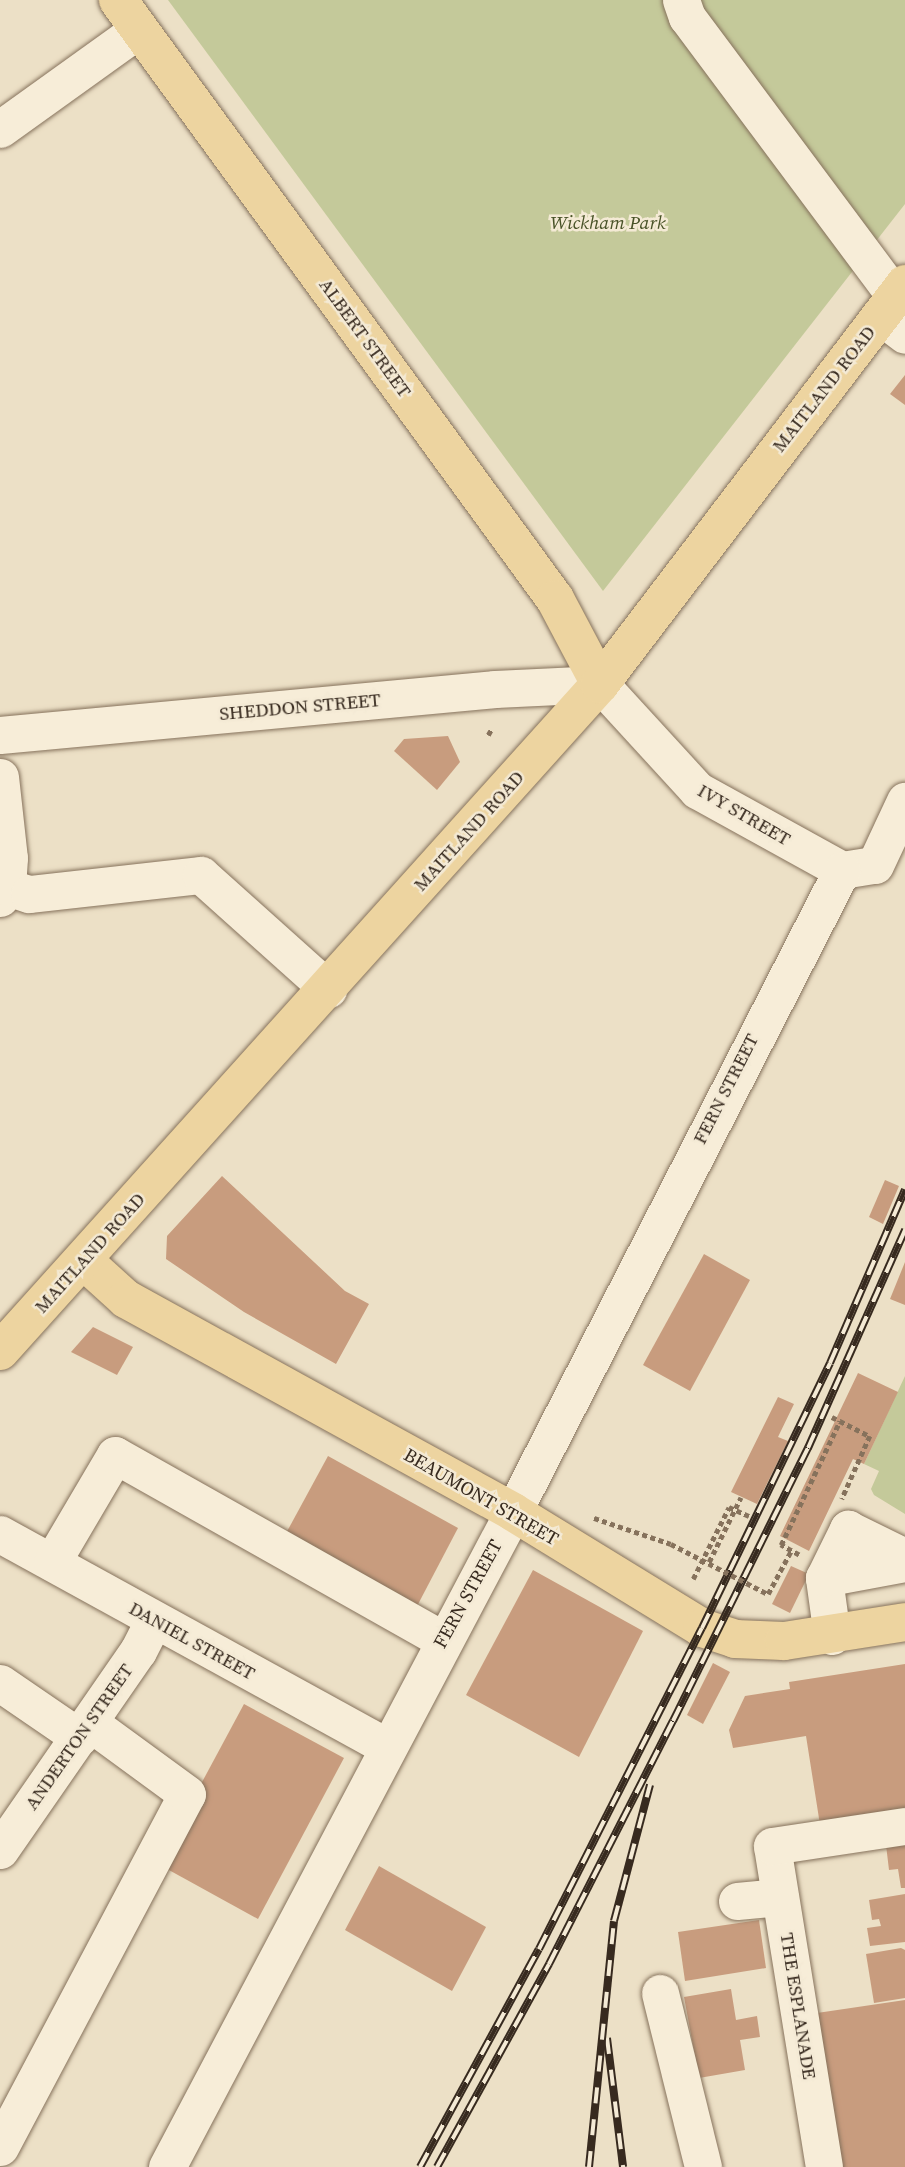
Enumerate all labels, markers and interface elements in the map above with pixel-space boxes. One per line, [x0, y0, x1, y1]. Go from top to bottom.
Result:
park label: Wickham Park [550, 212, 666, 234]
street label: ALBERT STREET [314, 274, 416, 402]
street label: MAITLAND ROAD [768, 321, 880, 457]
street label: SHEDDON STREET [218, 689, 382, 725]
street label: MAITLAND ROAD [409, 766, 529, 896]
street label: IVY STREET [693, 779, 795, 851]
street label: FERN STREET [688, 1030, 764, 1148]
street label: MAITLAND ROAD [30, 1188, 150, 1318]
street label: BEAUMONT STREET [399, 1443, 563, 1551]
street label: FERN STREET [429, 1536, 507, 1652]
street label: DANIEL STREET [125, 1597, 259, 1685]
street label: ANDERTON STREET [20, 1660, 138, 1814]
street label: THE ESPLANADE [775, 1931, 821, 2081]

